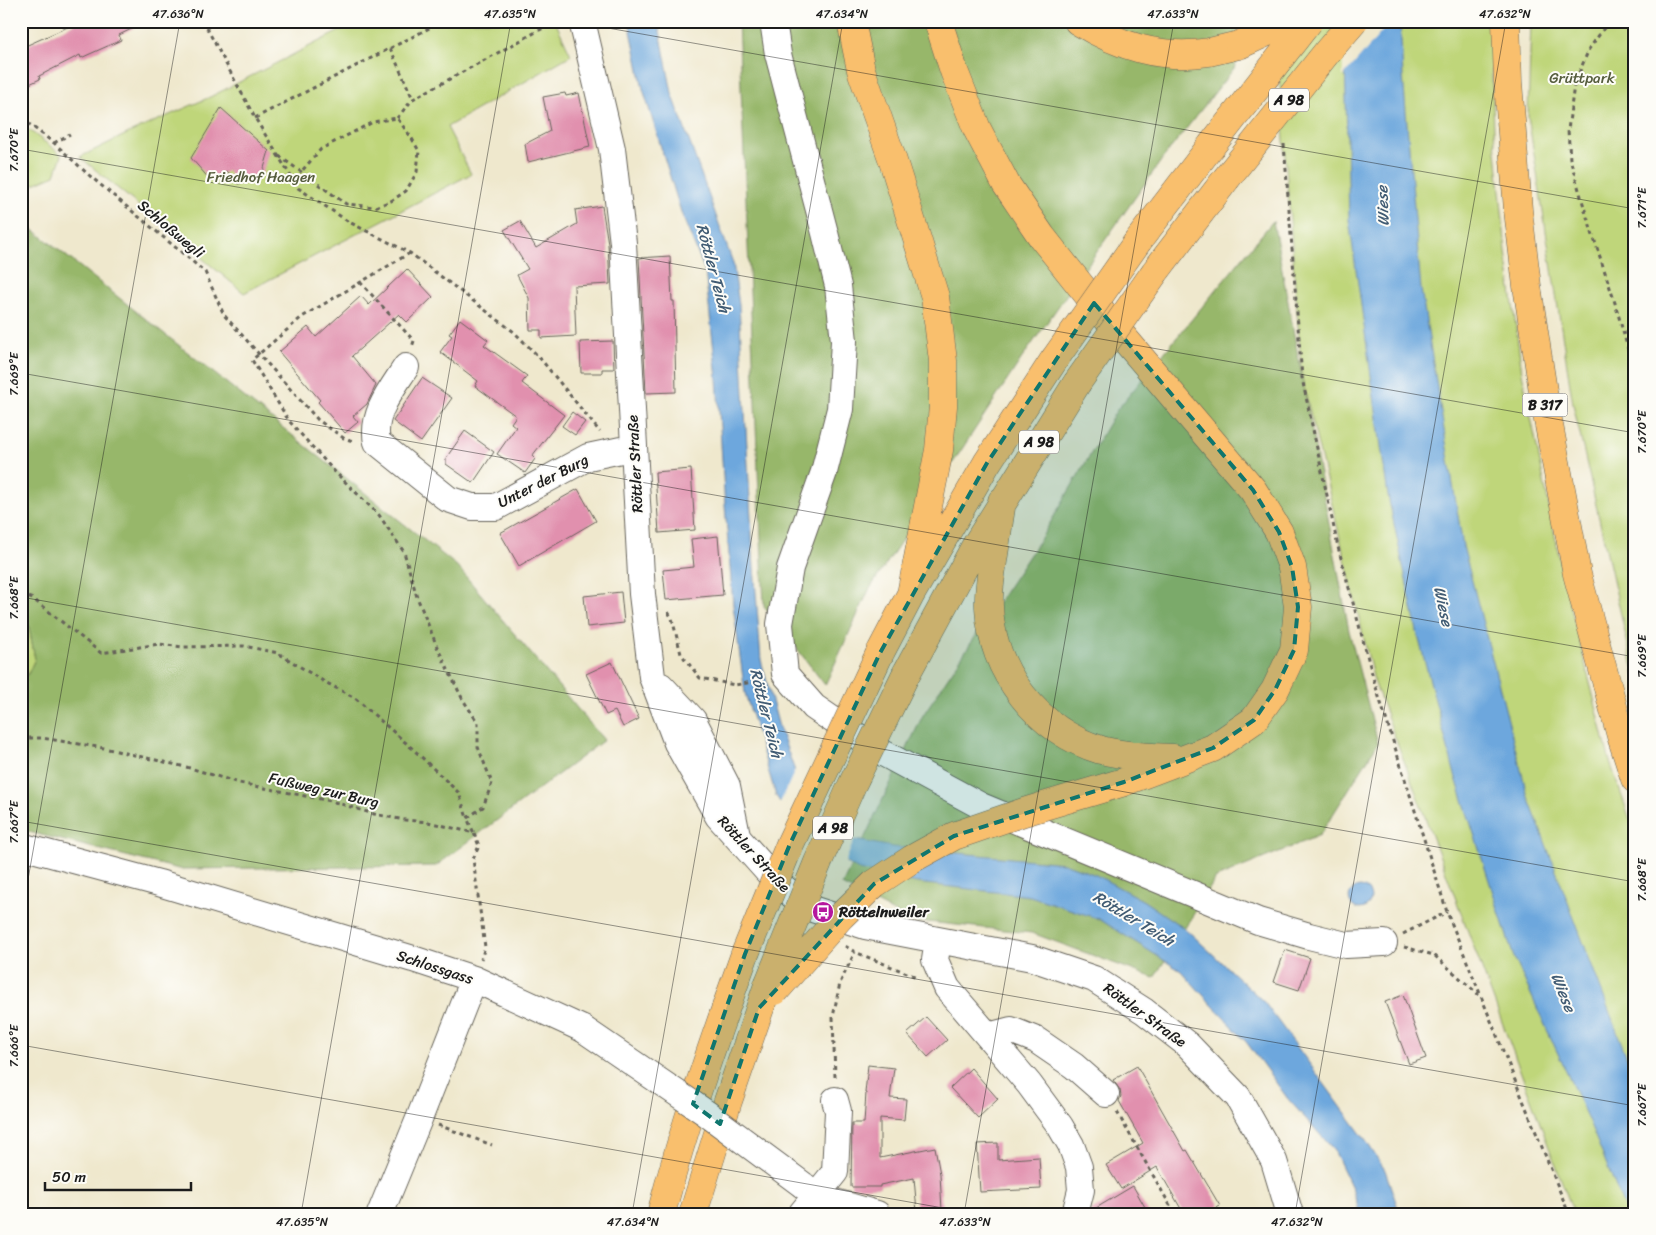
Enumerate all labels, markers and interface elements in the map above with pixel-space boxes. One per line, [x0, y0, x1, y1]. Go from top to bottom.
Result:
text: 47.636°N [152, 3, 205, 25]
text: 47.635°N [484, 3, 537, 25]
text: 47.634°N [816, 3, 869, 25]
text: 47.633°N [1147, 3, 1199, 25]
text: 47.632°N [1479, 3, 1532, 25]
park label: Grüttpark [1549, 65, 1616, 91]
road number: A 98 [1269, 88, 1309, 112]
text: 7.670°E [3, 127, 25, 172]
park label: Friedhof Haagen [207, 164, 315, 190]
water label: Wiese [1367, 183, 1398, 227]
text: 7.671°E [1631, 186, 1653, 229]
street label: Schloßwegli [132, 193, 211, 266]
water label: Röttler Teich [688, 220, 740, 317]
text: 7.669°E [3, 351, 25, 396]
road number: B 317 [1522, 394, 1568, 416]
text: 7.670°E [1631, 409, 1653, 454]
street label: Röttler Straße [619, 414, 651, 514]
road number: A 98 [1019, 431, 1059, 454]
street label: Unter der Burg [493, 447, 593, 515]
text: 7.668°E [3, 575, 25, 620]
water label: Wiese [1425, 583, 1462, 631]
text: 7.669°E [1631, 633, 1653, 678]
water label: Röttler Teich [741, 665, 792, 762]
street label: Fußweg zur Burg [266, 765, 382, 815]
text: 7.667°E [3, 799, 25, 843]
street label: Röttler Straße [711, 809, 797, 899]
road number: A 98 [813, 816, 853, 840]
text: 7.668°E [1631, 857, 1653, 902]
water label: Röttler Teich [1087, 883, 1182, 955]
place label: Röttelnweiler [838, 899, 930, 925]
bus stop icon: Röttelnweiler [811, 900, 835, 924]
street label: Schlossgass [393, 942, 477, 992]
water label: Wiese [1543, 968, 1585, 1018]
street label: Röttler Straße [1098, 976, 1192, 1054]
text: 7.666°E [3, 1023, 25, 1067]
text: 7.667°E [1631, 1082, 1653, 1126]
scale bar [45, 1160, 191, 1192]
text: 50 m [52, 1164, 87, 1190]
text: 47.635°N [276, 1211, 329, 1233]
text: 47.634°N [607, 1211, 660, 1233]
text: 47.633°N [939, 1211, 991, 1233]
text: 47.632°N [1271, 1211, 1324, 1233]

